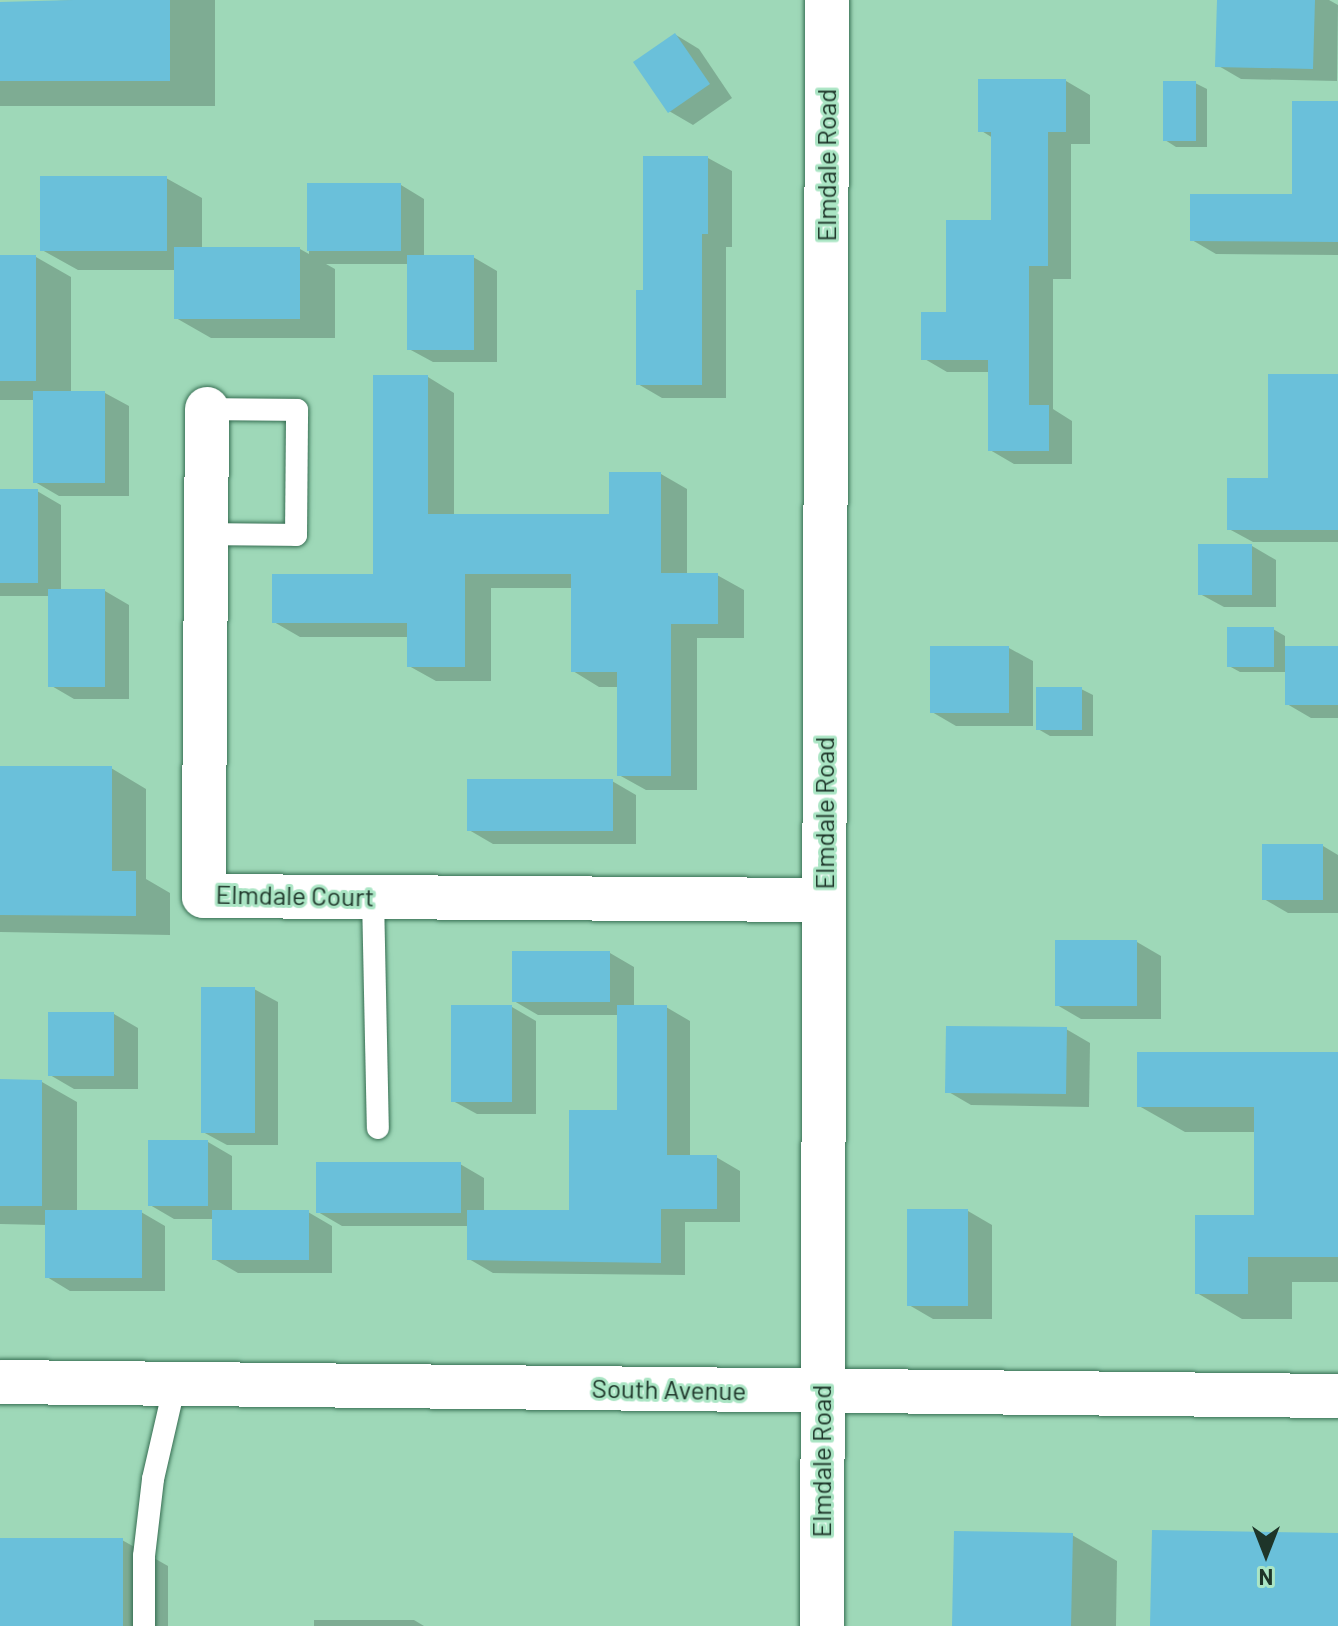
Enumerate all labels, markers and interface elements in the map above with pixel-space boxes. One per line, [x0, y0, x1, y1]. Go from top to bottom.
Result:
street label: Elmdale Road [810, 88, 842, 242]
street label: Elmdale Road [808, 736, 840, 890]
street label: Elmdale Court [215, 878, 375, 912]
street label: South Avenue [591, 1372, 747, 1406]
street label: Elmdale Road [805, 1384, 837, 1538]
north arrow [1226, 1514, 1306, 1594]
text: N [1259, 1565, 1273, 1591]

